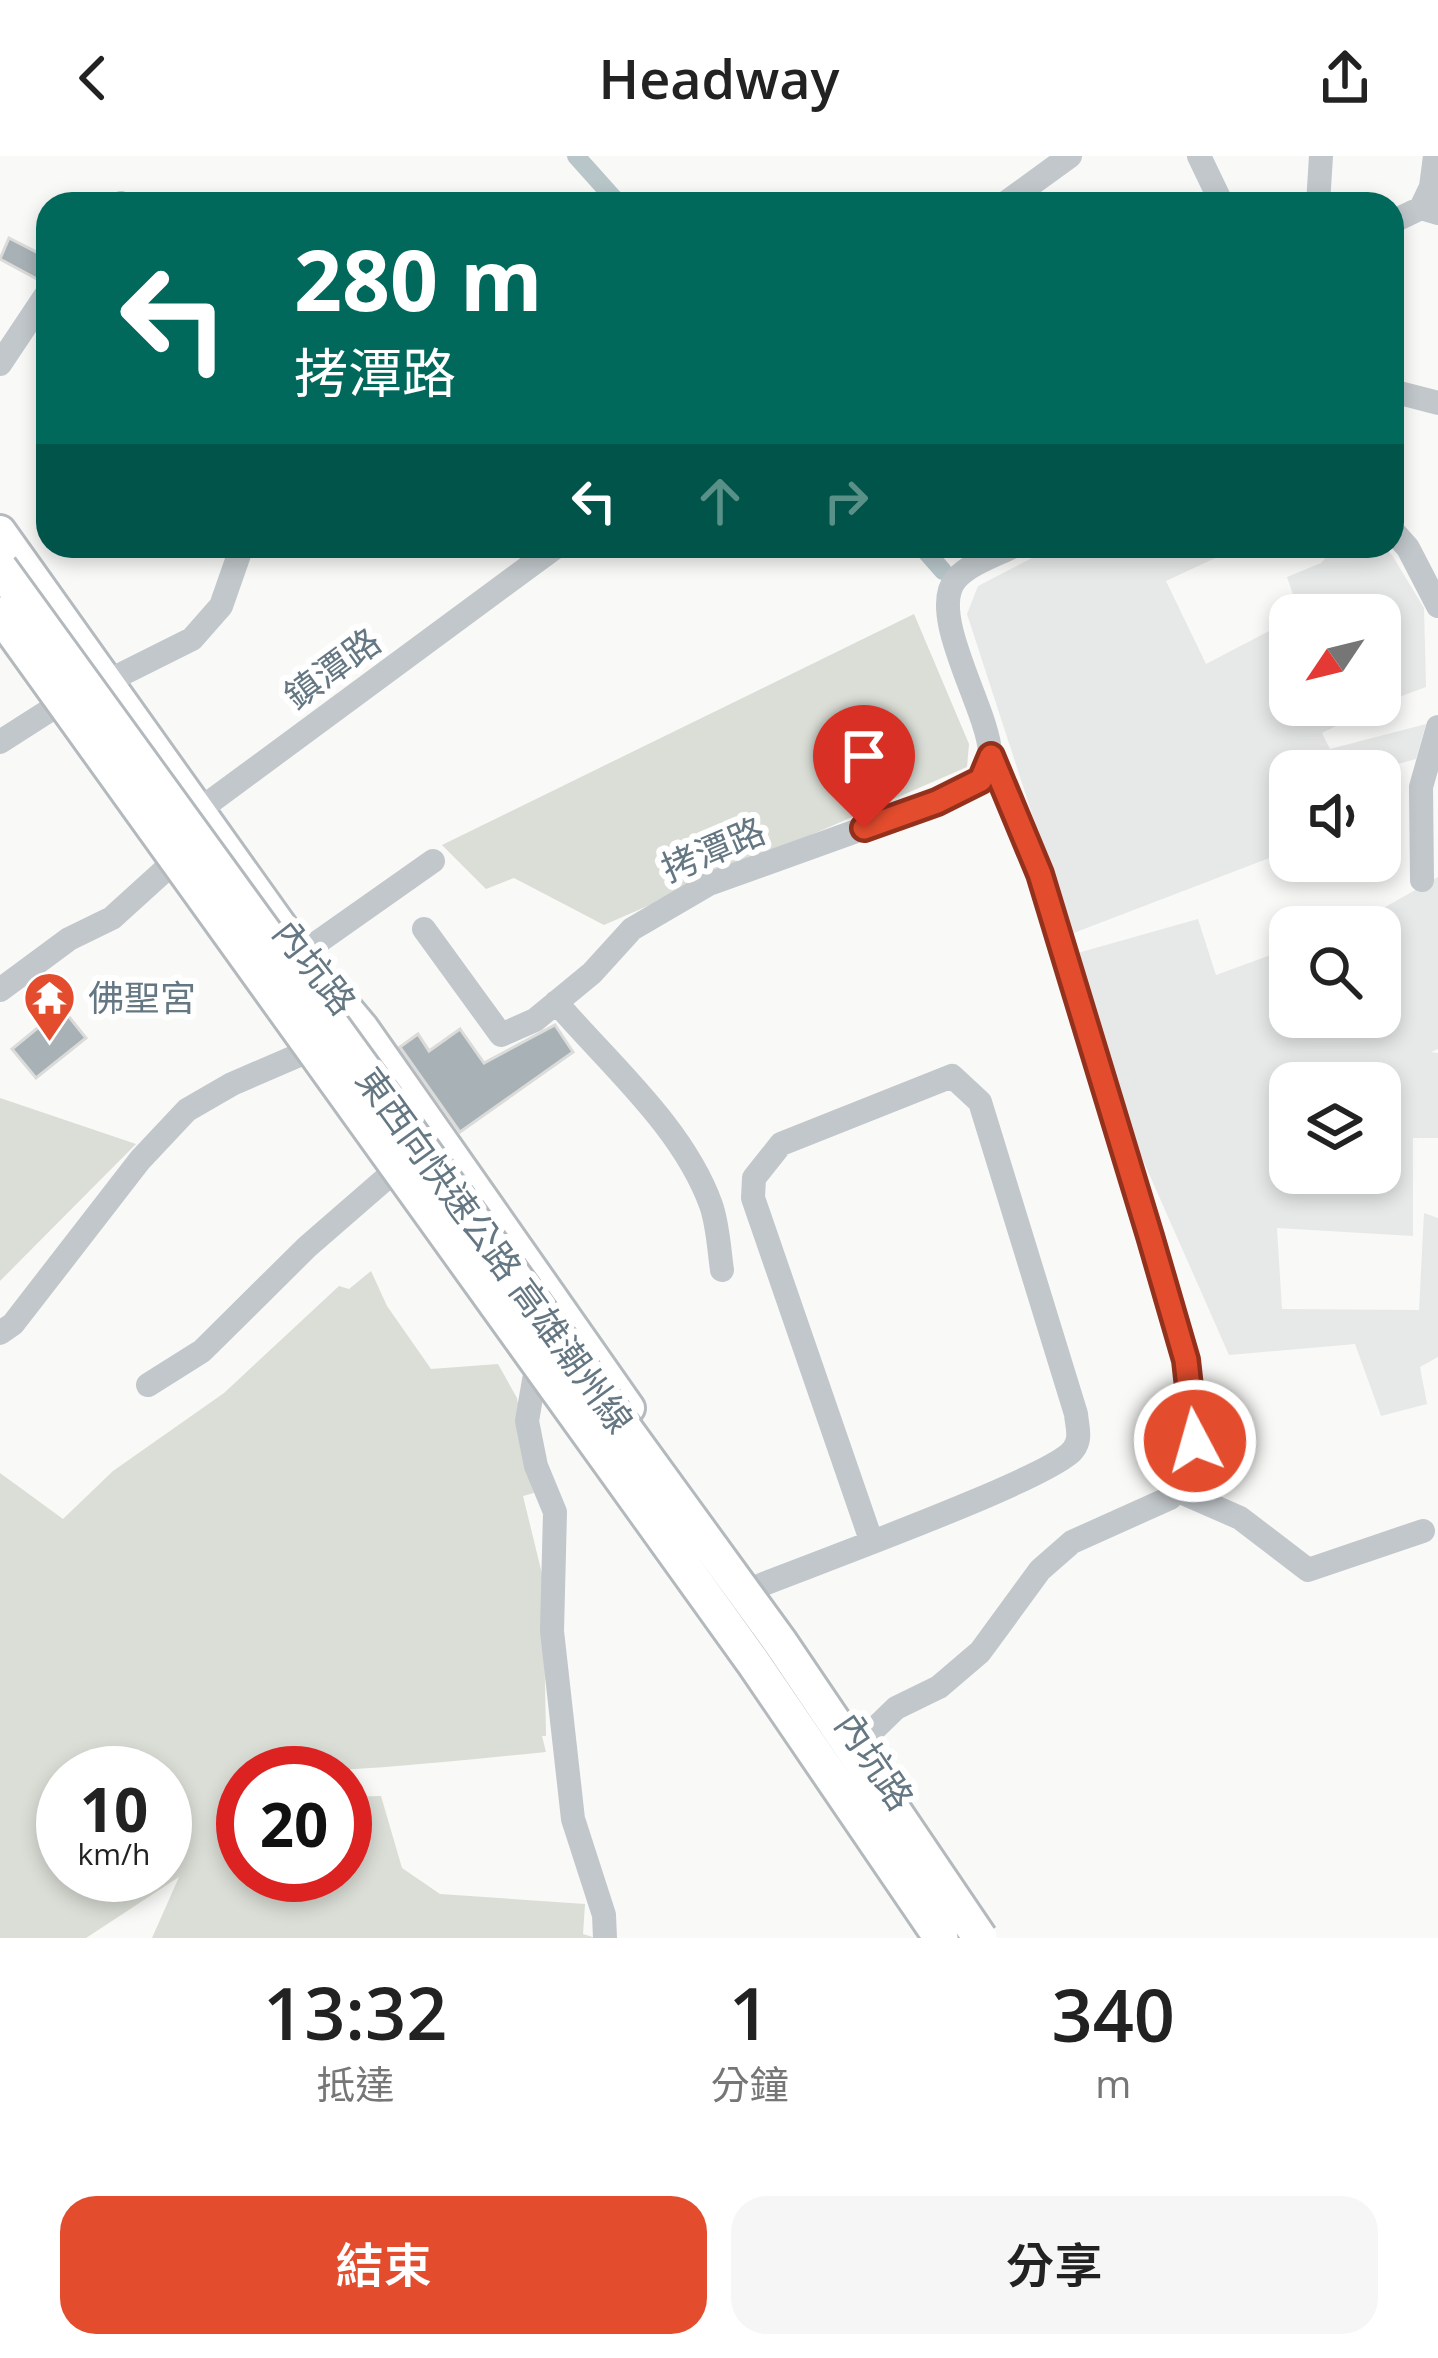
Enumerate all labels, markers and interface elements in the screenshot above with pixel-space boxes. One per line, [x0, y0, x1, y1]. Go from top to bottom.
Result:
text: Headway [599, 41, 839, 115]
icon: back [60, 45, 126, 111]
icon: share [1312, 45, 1378, 111]
text: 280 m [294, 221, 542, 336]
icon: left [96, 240, 252, 396]
text: 拷潭路 [294, 335, 456, 409]
icon: left [561, 468, 627, 534]
icon: ahead [687, 468, 753, 534]
icon: right [813, 468, 879, 534]
north arrow [1269, 594, 1401, 726]
map controls [1269, 594, 1401, 1194]
street label: 鎮潭路 [274, 616, 390, 720]
pin [813, 705, 915, 828]
icon: arrive [831, 723, 897, 789]
button: sound [1269, 750, 1401, 882]
street label: 拷潭路 [654, 805, 772, 893]
button: search [1269, 906, 1401, 1038]
street label: 內坑路 [262, 909, 368, 1025]
temple icon: 佛聖宮 [21, 969, 77, 1043]
place label: 佛聖宮 [88, 973, 196, 1022]
street label: 東西向快速公路 高雄潮州線 [345, 1057, 645, 1443]
button: layers [1269, 1062, 1401, 1194]
position arrow [1132, 1378, 1258, 1504]
street label: 內坑路 [824, 1703, 926, 1819]
speed limit sign: 20 [216, 1746, 372, 1902]
text: 10 [80, 1768, 148, 1850]
text: km/h [78, 1833, 150, 1874]
text: 13:32 [263, 1963, 447, 2061]
text: 1 [729, 1963, 770, 2061]
text: 340 [1051, 1965, 1175, 2063]
text: m [1095, 2056, 1131, 2109]
text: 抵達 [316, 2057, 394, 2110]
text: 分鐘 [710, 2057, 788, 2110]
button: 結束 [60, 2196, 707, 2334]
button: 分享 [731, 2196, 1378, 2334]

